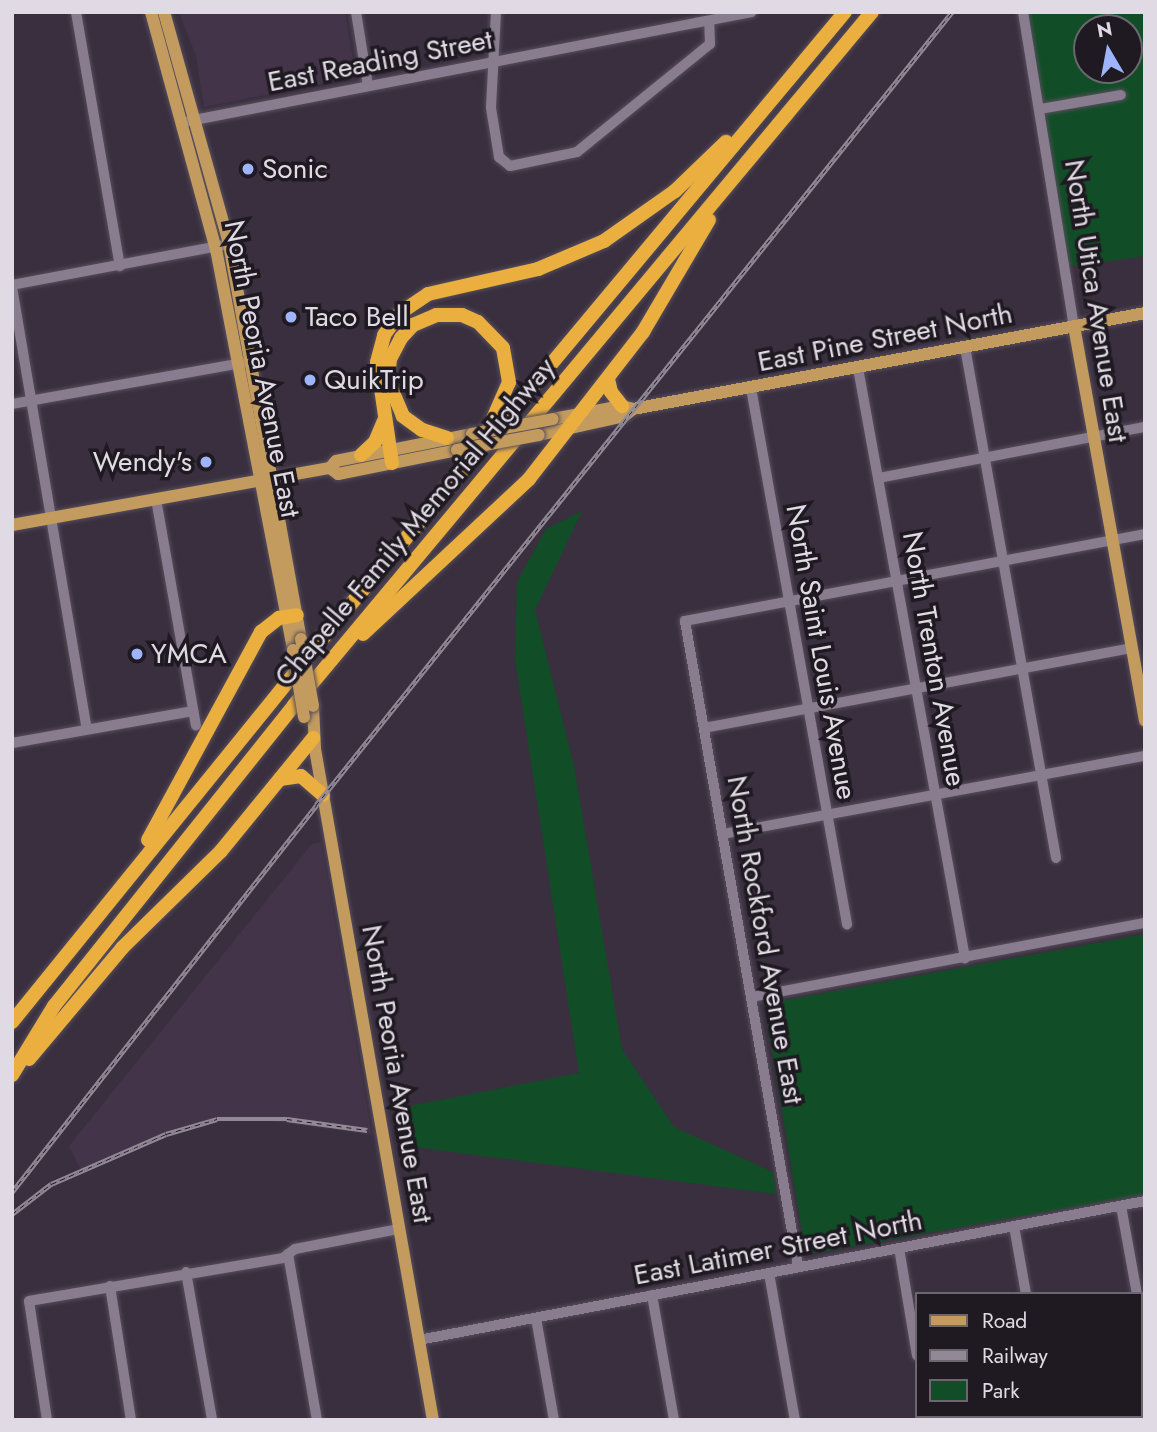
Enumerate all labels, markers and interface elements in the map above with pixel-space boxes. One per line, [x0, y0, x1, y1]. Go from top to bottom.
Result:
north arrow [1073, 14, 1143, 84]
text: N [1095, 15, 1114, 44]
street label: East Reading Street [265, 23, 495, 99]
place label: Sonic [262, 152, 328, 186]
street label: North Utica Avenue East [1057, 157, 1135, 445]
marker: Sonic [240, 161, 256, 177]
street label: North Peoria Avenue East [217, 218, 307, 520]
street label: East Pine Street North [755, 297, 1015, 379]
place label: Taco Bell [305, 300, 409, 334]
marker: Taco Bell [283, 309, 299, 325]
street label: Chapelle Family Memorial Highway [268, 351, 562, 693]
place label: QuikTrip [324, 363, 424, 397]
marker: QuikTrip [302, 372, 318, 388]
place label: Wendy's [93, 445, 192, 479]
marker: Wendy's [198, 454, 214, 470]
street label: North Saint Louis Avenue [778, 502, 864, 802]
street label: North Trenton Avenue [895, 529, 973, 789]
place label: YMCA [151, 637, 227, 671]
marker: YMCA [129, 646, 145, 662]
street label: North Rockford Avenue East [720, 773, 810, 1107]
street label: North Peoria Avenue East [354, 922, 440, 1226]
street label: East Latimer Street North [631, 1204, 925, 1292]
legend [916, 1292, 1143, 1418]
text: Road [982, 1306, 1027, 1336]
text: Railway [982, 1341, 1048, 1371]
text: Park [982, 1376, 1019, 1406]

